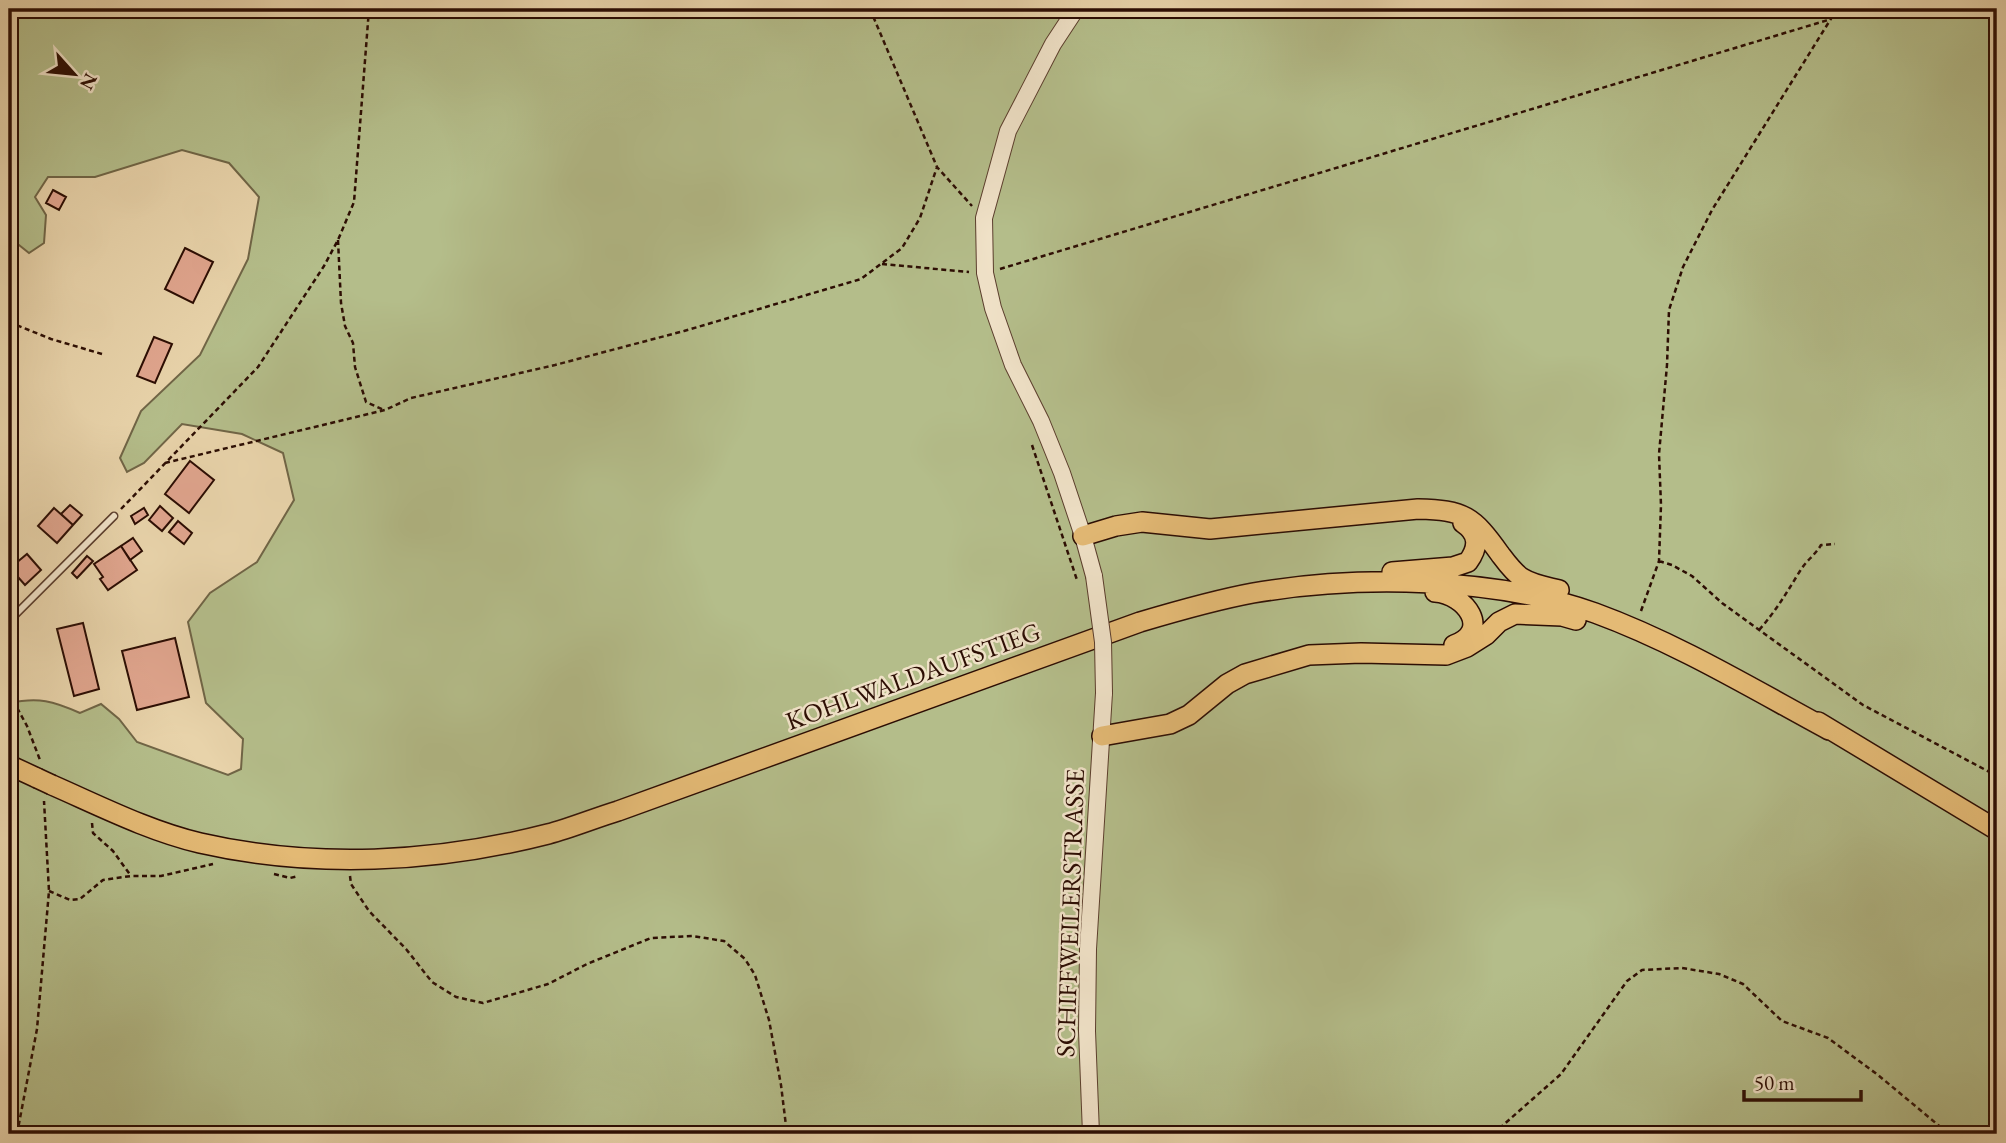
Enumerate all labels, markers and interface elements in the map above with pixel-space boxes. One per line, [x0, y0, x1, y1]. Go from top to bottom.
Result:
north arrow [38, 38, 108, 108]
text: N [74, 69, 103, 95]
street label: KOHLWALDAUFSTIEG [781, 614, 1045, 738]
street label: SCHIFFWEILERSTRASSE [1048, 768, 1092, 1058]
scale bar [1744, 1059, 1861, 1103]
text: 50 m [1754, 1069, 1795, 1096]

